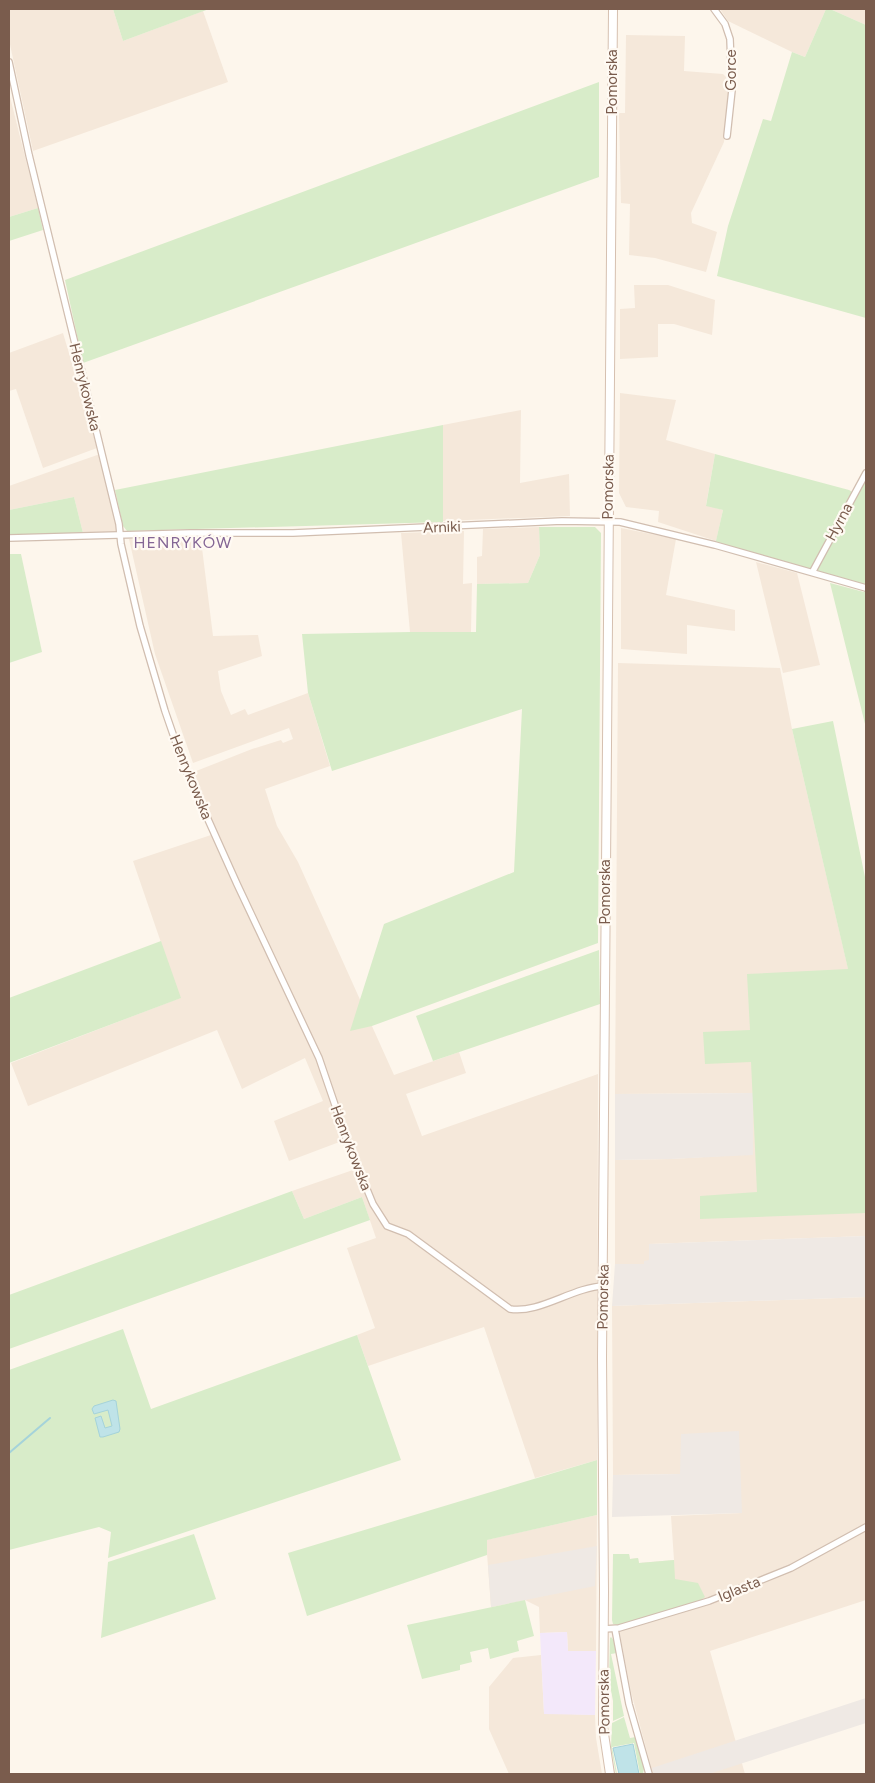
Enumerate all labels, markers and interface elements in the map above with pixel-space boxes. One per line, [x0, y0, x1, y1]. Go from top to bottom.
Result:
street label: Pomorska [603, 49, 621, 115]
street label: Gorce [722, 49, 740, 91]
street label: Henrykowska [65, 341, 105, 433]
street label: Pomorska [598, 454, 618, 520]
street label: Hyrna [822, 500, 856, 544]
street label: Arniki [423, 517, 461, 537]
district label: HENRYKÓW [134, 533, 232, 552]
street label: Henrykowska [166, 732, 216, 822]
street label: Pomorska [596, 859, 614, 925]
street label: Henrykowska [326, 1103, 376, 1193]
street label: Pomorska [593, 1264, 613, 1330]
street label: Iglasta [715, 1572, 763, 1606]
street label: Pomorska [594, 1669, 614, 1735]

